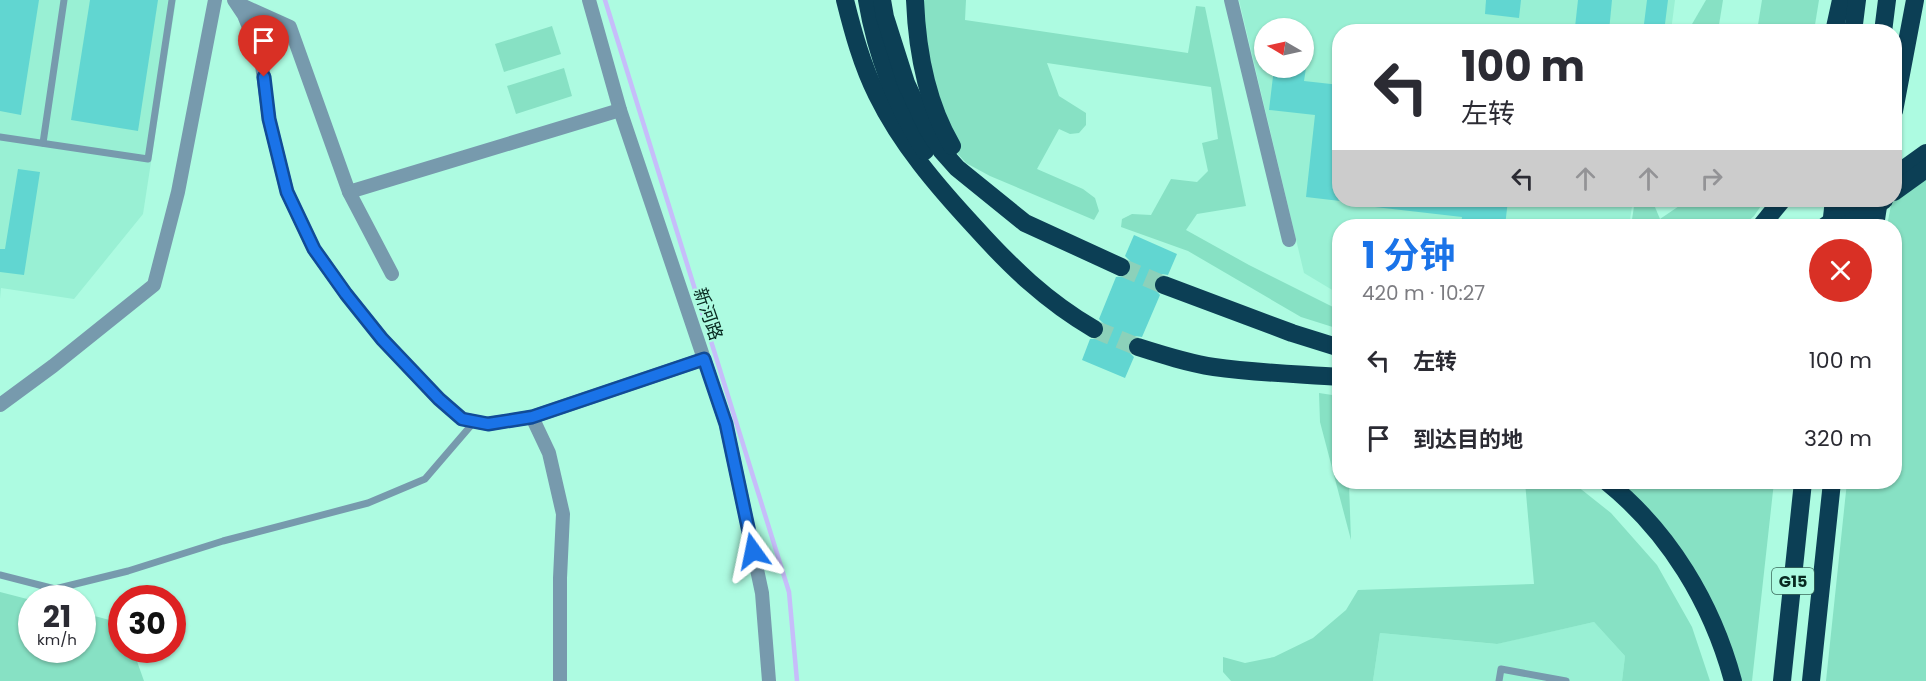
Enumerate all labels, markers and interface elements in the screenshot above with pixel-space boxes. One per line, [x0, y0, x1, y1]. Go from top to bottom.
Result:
pin [238, 15, 289, 77]
north arrow [1254, 18, 1314, 78]
map controls [1254, 18, 1314, 78]
icon: arrive [247, 24, 280, 57]
text: 100 m [1461, 37, 1585, 96]
icon: left [1362, 48, 1440, 126]
text: 左转 [1461, 95, 1515, 132]
icon: left [1506, 162, 1539, 195]
icon: ahead [1569, 162, 1602, 195]
icon: ahead [1632, 162, 1665, 195]
icon: right [1695, 162, 1728, 195]
text: 1 分钟 [1362, 230, 1455, 281]
button: close [1809, 239, 1872, 302]
text: 420 m · 10:27 [1362, 279, 1485, 307]
street label: 新河路 [688, 284, 729, 343]
icon: left [1362, 344, 1395, 377]
text: 100 m [1809, 345, 1872, 376]
text: 左转 [1413, 346, 1457, 377]
icon: arrive [1362, 422, 1395, 455]
text: 320 m [1804, 423, 1872, 454]
text: 到达目的地 [1413, 424, 1523, 455]
position arrow [721, 519, 785, 583]
road number: G15 [1772, 568, 1814, 594]
speed limit sign: 30 [108, 585, 186, 663]
text: 21 [43, 595, 71, 638]
text: km/h [37, 629, 77, 650]

